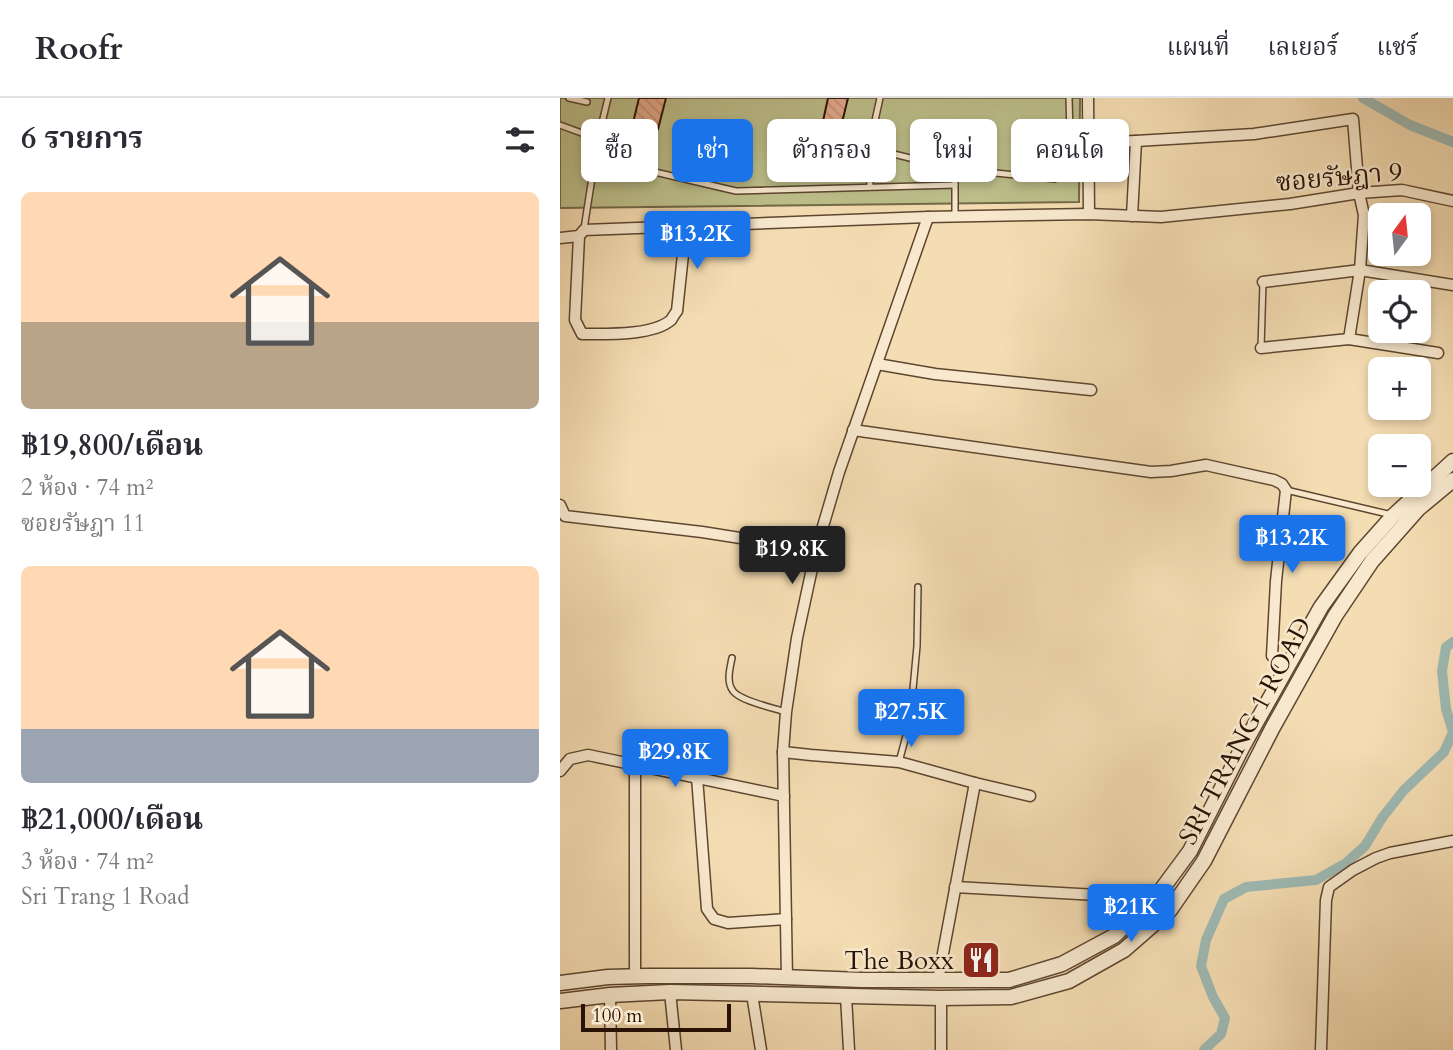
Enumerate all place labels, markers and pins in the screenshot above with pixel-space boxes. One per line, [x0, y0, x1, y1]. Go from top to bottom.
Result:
pin: ฿13.2K [640, 212, 754, 271]
pin: ฿13.2K [1235, 516, 1349, 575]
pin: ฿19.8K [735, 526, 849, 586]
pin: ฿27.5K [854, 690, 968, 749]
pin: ฿29.8K [618, 730, 732, 789]
pin: ฿21K [1090, 884, 1172, 944]
restaurant icon: The Boxx [960, 939, 1002, 981]
place label: The Boxx [844, 943, 954, 978]

